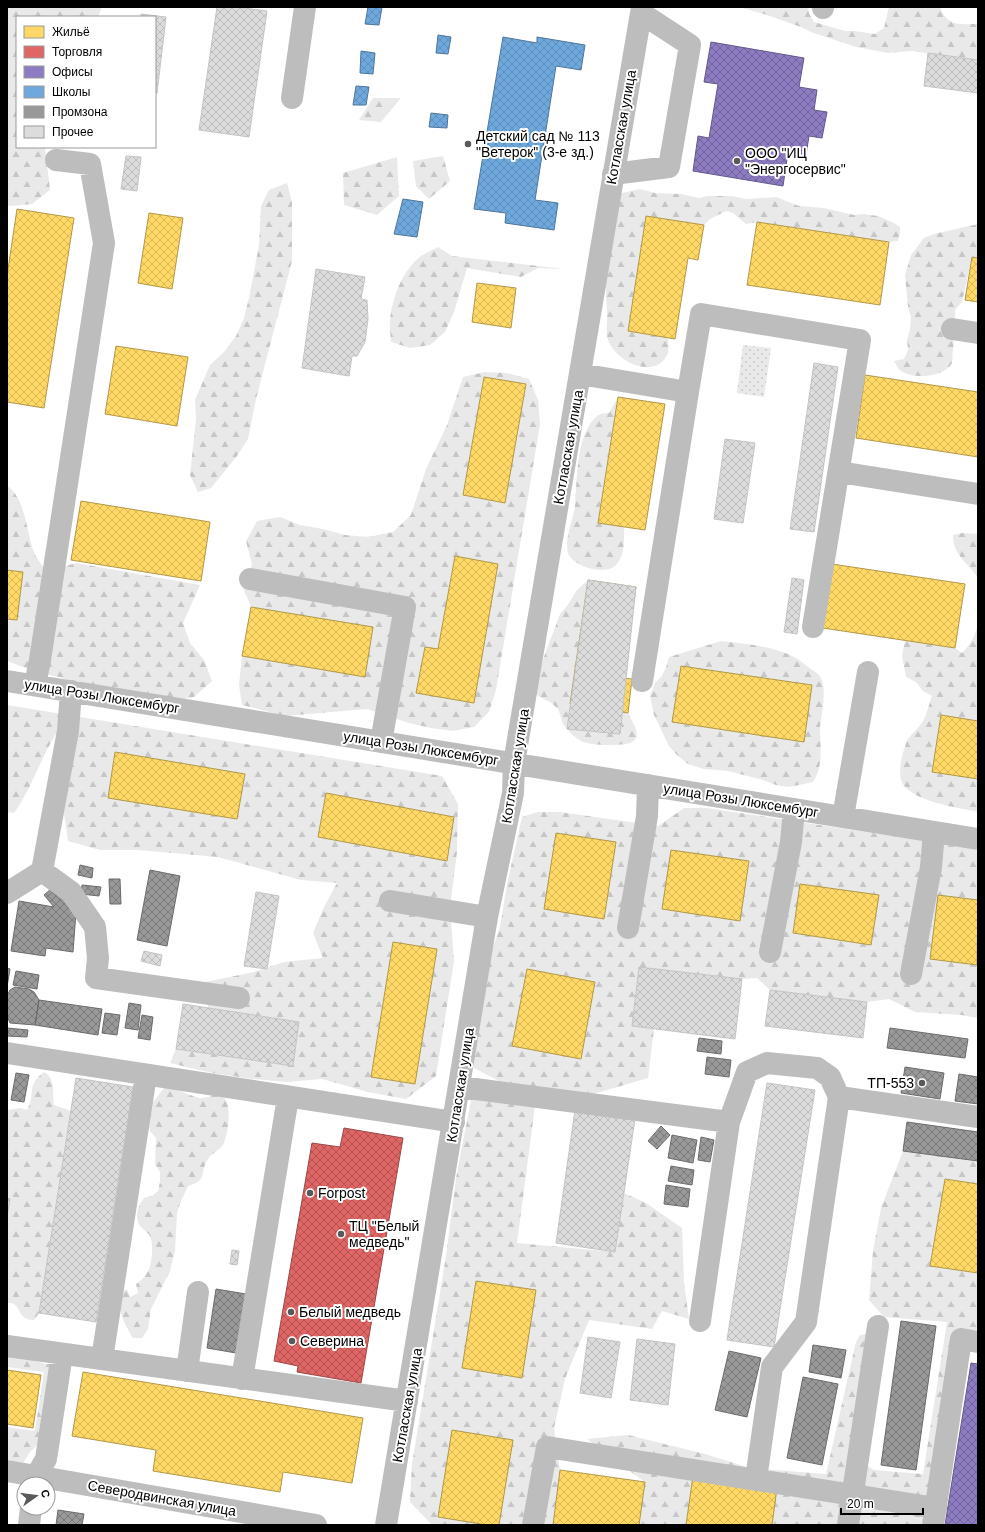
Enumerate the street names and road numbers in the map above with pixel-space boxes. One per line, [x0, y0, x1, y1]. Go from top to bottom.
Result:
street label: Котласская улица [603, 68, 639, 185]
street label: Котласская улица [550, 388, 586, 505]
street label: улица Розы Люксембург [23, 676, 181, 716]
street label: Котласская улица [498, 707, 532, 824]
street label: улица Розы Люксембург [342, 728, 500, 768]
street label: улица Розы Люксембург [662, 780, 820, 820]
street label: Котласская улица [443, 1026, 477, 1143]
street label: Котласская улица [389, 1346, 425, 1463]
street label: Северодвинская улица [86, 1477, 238, 1519]

